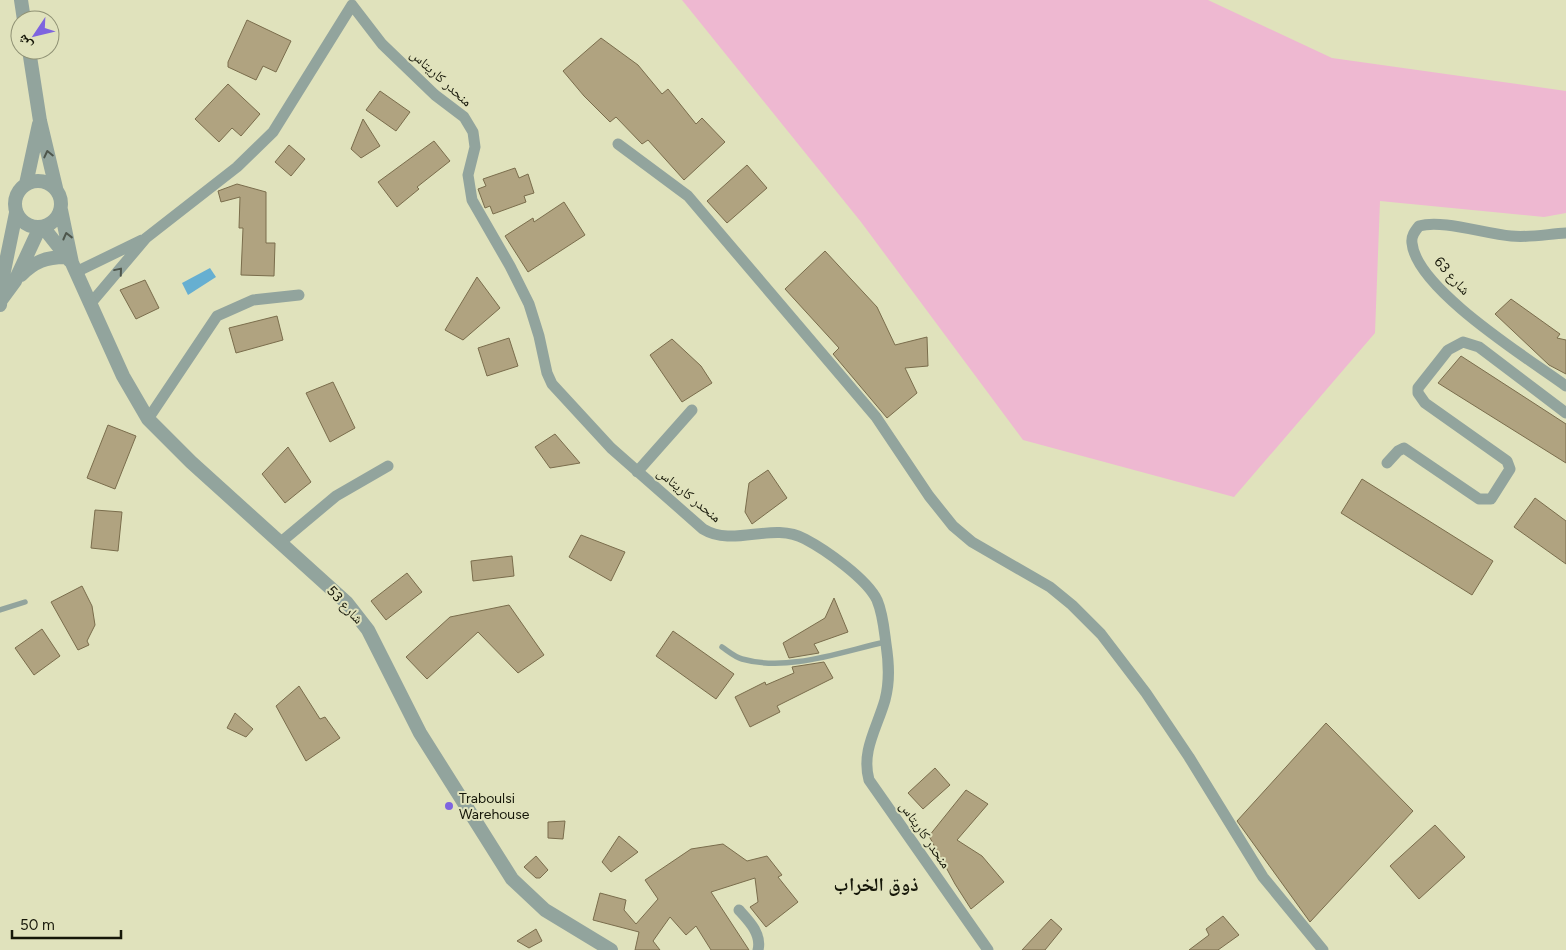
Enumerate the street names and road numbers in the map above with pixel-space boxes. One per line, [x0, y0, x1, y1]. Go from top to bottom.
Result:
street label: منحدر كاريتاس [406, 46, 476, 110]
street label: شارع 63 [1430, 253, 1474, 299]
street label: منحدر كاريتاس [653, 464, 725, 526]
street label: شارع 53 [322, 582, 367, 628]
street label: منحدر كاريتاس [896, 798, 954, 872]

